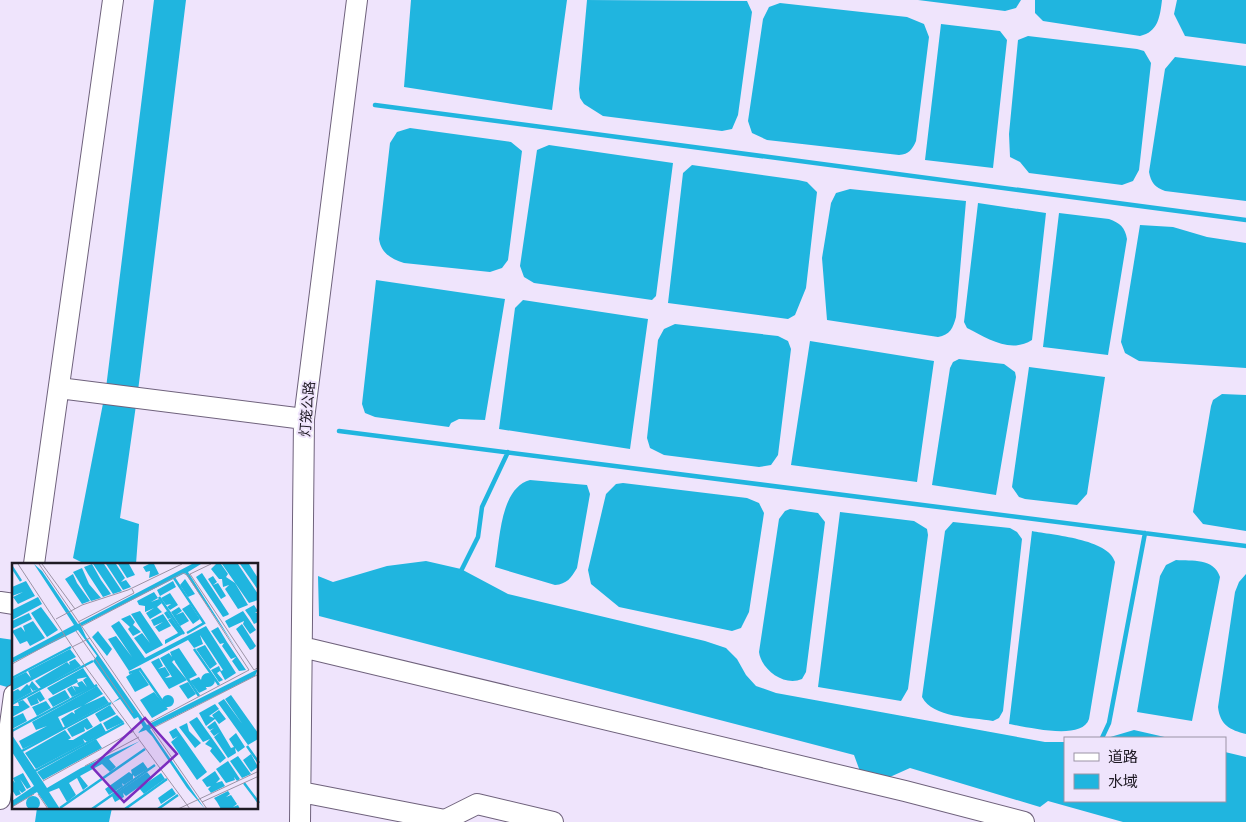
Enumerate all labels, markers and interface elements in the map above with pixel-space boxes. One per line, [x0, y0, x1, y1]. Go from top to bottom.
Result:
street label: 灯笼公路 [297, 380, 317, 438]
inset map [12, 563, 259, 810]
legend [1064, 737, 1226, 802]
text: 道路 [1108, 748, 1138, 765]
text: 水域 [1108, 773, 1138, 790]

